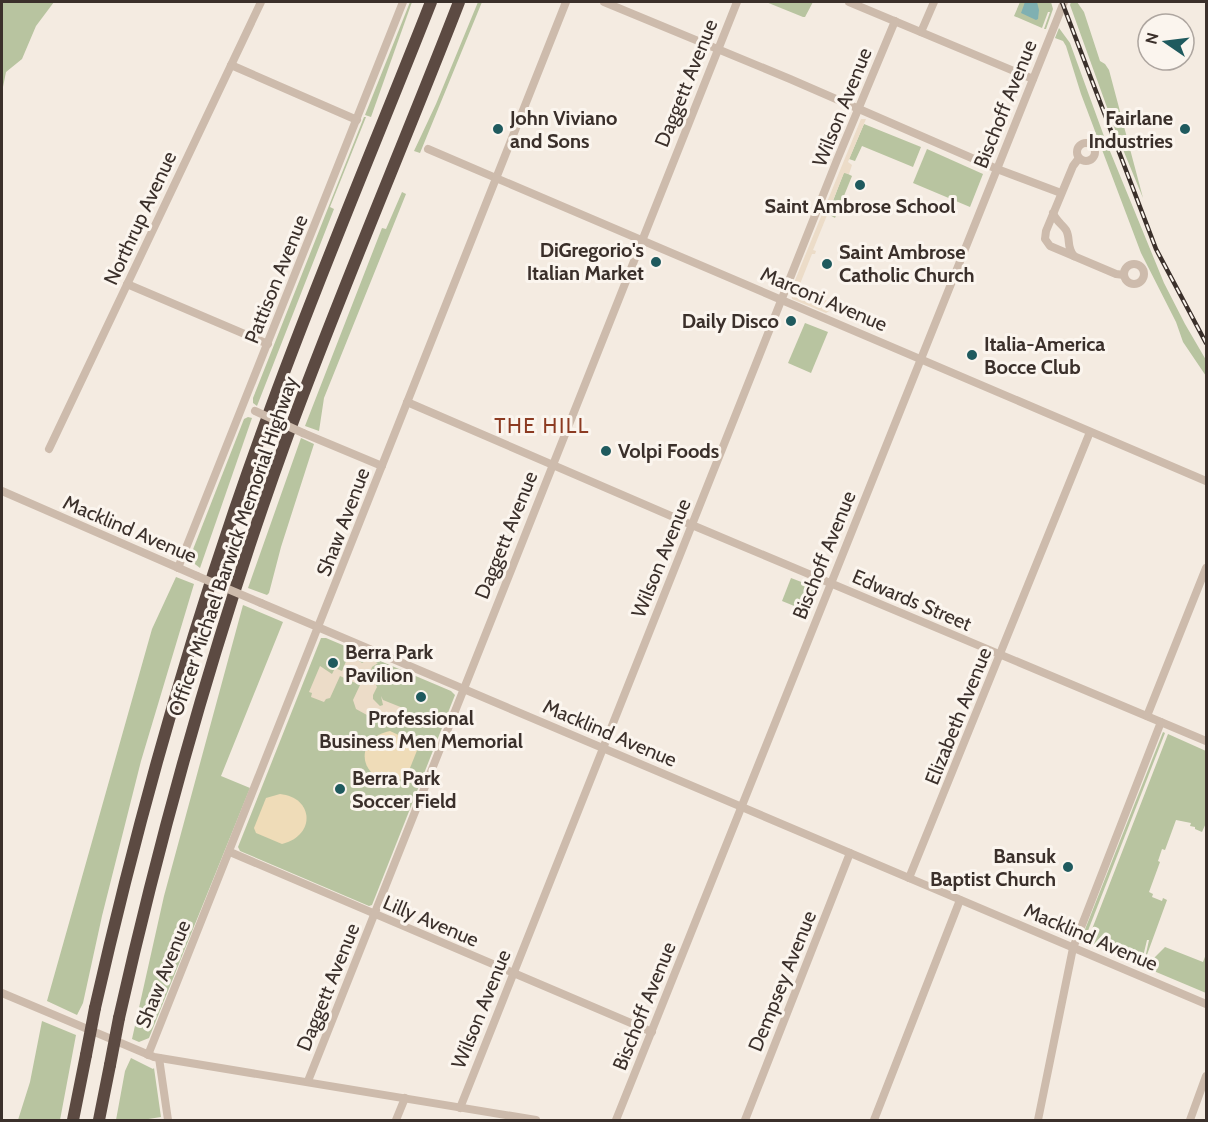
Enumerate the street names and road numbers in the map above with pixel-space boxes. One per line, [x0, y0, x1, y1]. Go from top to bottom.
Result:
street label: Daggett Avenue [649, 16, 723, 150]
street label: Bischoff Avenue [968, 36, 1042, 172]
street label: Wilson Avenue [807, 44, 877, 170]
street label: Northrup Avenue [99, 147, 181, 289]
street label: Pattison Avenue [239, 211, 313, 347]
street label: Marconi Avenue [757, 262, 891, 336]
street label: Officer Michael Barwick Memorial Highway [163, 373, 303, 719]
street label: Shaw Avenue [311, 464, 375, 580]
street label: Daggett Avenue [469, 468, 543, 602]
street label: Bischoff Avenue [787, 487, 861, 623]
street label: Macklind Avenue [60, 490, 200, 568]
street label: Wilson Avenue [626, 495, 696, 621]
street label: Edwards Street [849, 564, 975, 636]
street label: Elizabeth Avenue [920, 644, 996, 788]
street label: Macklind Avenue [540, 694, 680, 772]
street label: Lilly Avenue [380, 890, 482, 952]
street label: Macklind Avenue [1021, 898, 1161, 976]
street label: Dempsey Avenue [743, 907, 821, 1055]
street label: Shaw Avenue [130, 917, 196, 1031]
street label: Daggett Avenue [291, 920, 365, 1054]
street label: Bischoff Avenue [607, 938, 681, 1074]
street label: Wilson Avenue [446, 946, 516, 1072]

